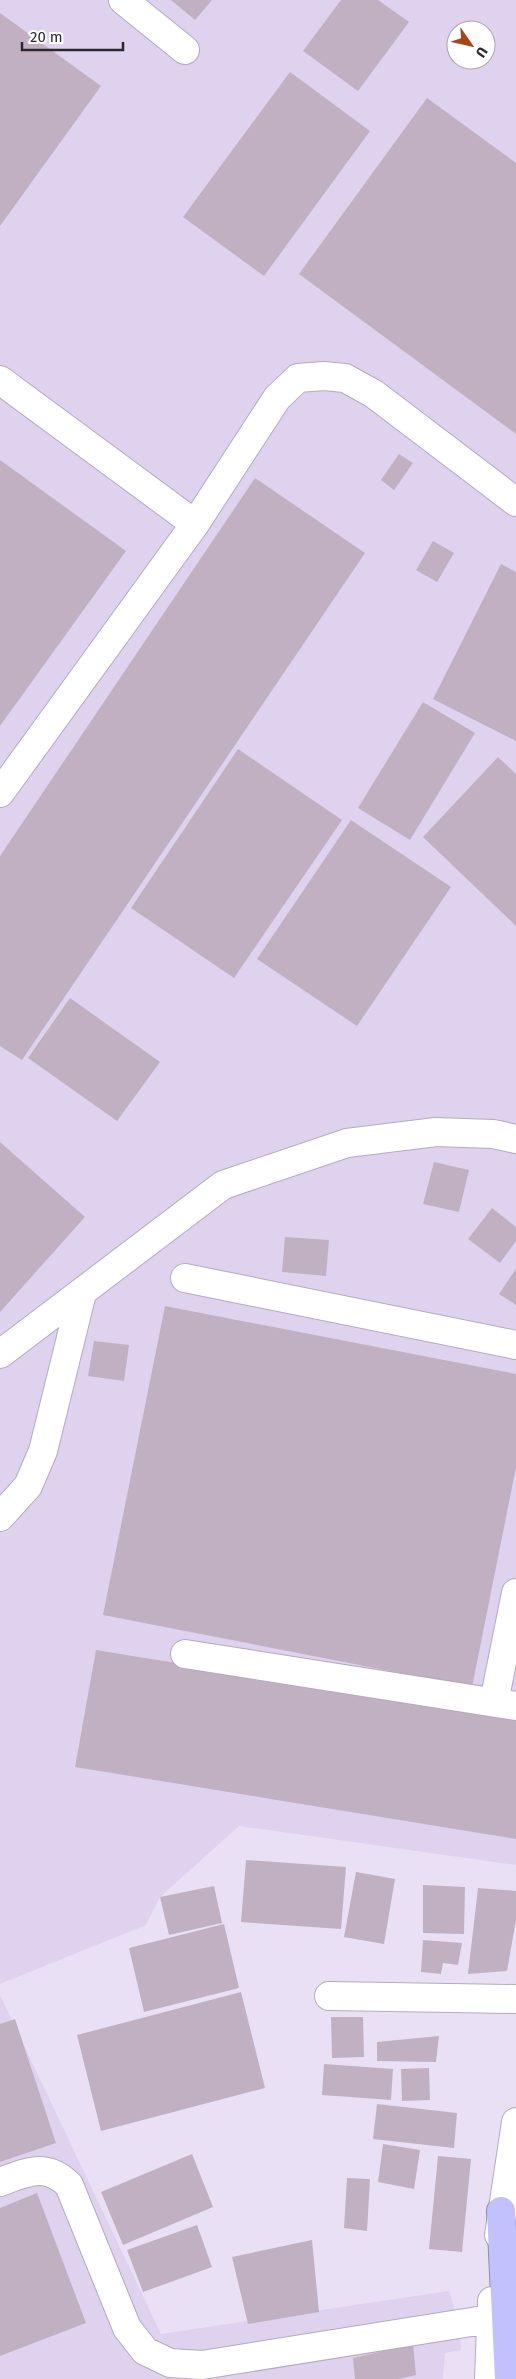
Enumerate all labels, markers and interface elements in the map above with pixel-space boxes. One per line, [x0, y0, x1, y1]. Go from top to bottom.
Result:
scale bar [22, 20, 124, 52]
north arrow [446, 20, 496, 70]
text: 20 m [30, 28, 63, 46]
text: U [472, 43, 491, 61]

